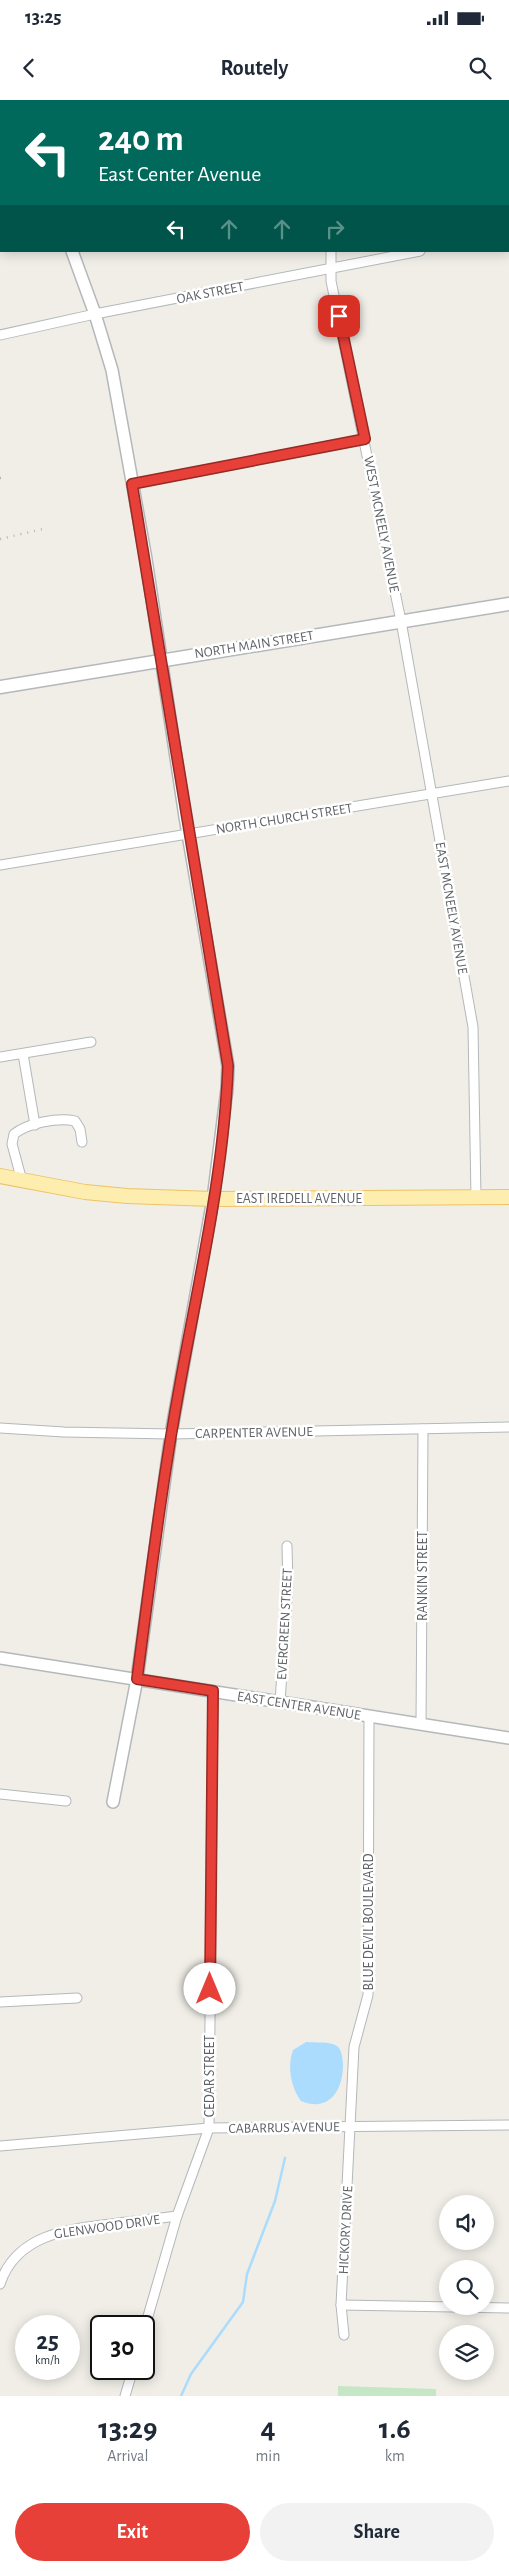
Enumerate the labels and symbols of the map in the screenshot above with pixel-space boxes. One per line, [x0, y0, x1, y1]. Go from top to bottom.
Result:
street label: OAK STREET [175, 280, 245, 306]
pin [318, 295, 360, 337]
street label: WEST MCNEELY AVENUE [361, 455, 401, 594]
street label: NORTH MAIN STREET [194, 629, 315, 661]
street label: NORTH CHURCH STREET [215, 801, 354, 837]
street label: EAST MCNEELY AVENUE [432, 841, 470, 976]
street label: EAST IREDELL AVENUE [236, 1192, 362, 1206]
street label: CARPENTER AVENUE [195, 1425, 313, 1441]
street label: RANKIN STREET [416, 1531, 430, 1621]
street label: EVERGREEN STREET [275, 1568, 295, 1680]
street label: EAST CENTER AVENUE [236, 1689, 362, 1723]
street label: BLUE DEVIL BOULEVARD [362, 1854, 376, 1991]
position arrow [183, 1962, 235, 2014]
street label: CEDAR STREET [203, 2035, 217, 2117]
street label: CABARRUS AVENUE [228, 2120, 340, 2136]
street label: HICKORY DRIVE [337, 2185, 355, 2275]
street label: GLENWOOD DRIVE [53, 2213, 161, 2241]
speed limit sign: 30 [90, 2315, 155, 2380]

